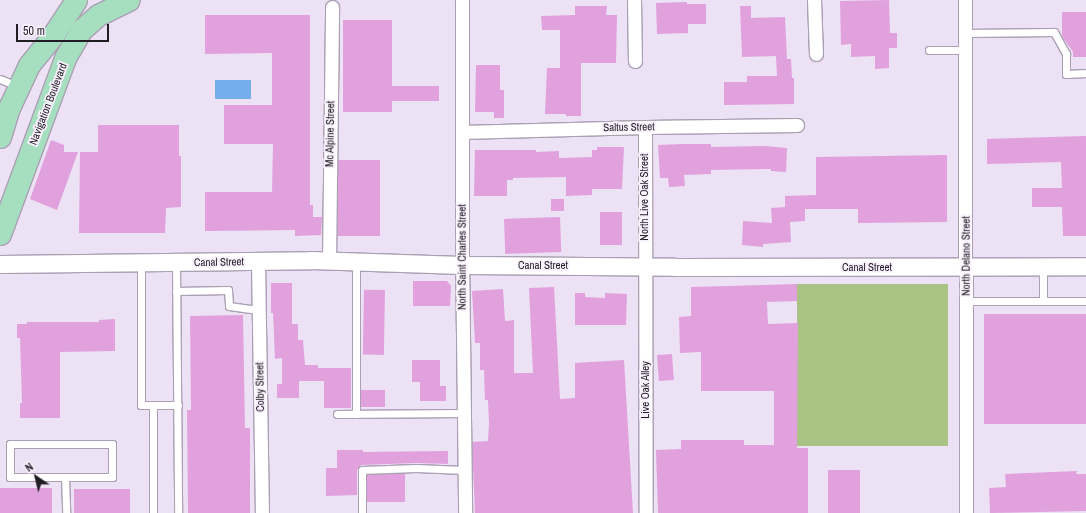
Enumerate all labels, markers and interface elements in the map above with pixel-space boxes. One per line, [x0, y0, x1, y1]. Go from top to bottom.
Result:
scale bar [18, 16, 111, 42]
text: 50 m [23, 23, 45, 39]
street label: Navigation Boulevard [26, 61, 70, 147]
street label: Mc Alpine Street [323, 101, 337, 167]
street label: Saltus Street [603, 120, 655, 134]
street label: North Live Oak Street [637, 153, 651, 241]
street label: North Saint Charles Street [455, 204, 469, 310]
street label: North Delano Street [959, 216, 973, 296]
street label: Canal Street [194, 255, 244, 269]
street label: Canal Street [518, 258, 568, 272]
street label: Canal Street [842, 260, 892, 274]
street label: Live Oak Alley [638, 361, 652, 419]
street label: Colby Street [253, 362, 267, 412]
north arrow [16, 457, 56, 497]
text: N [22, 460, 36, 475]

